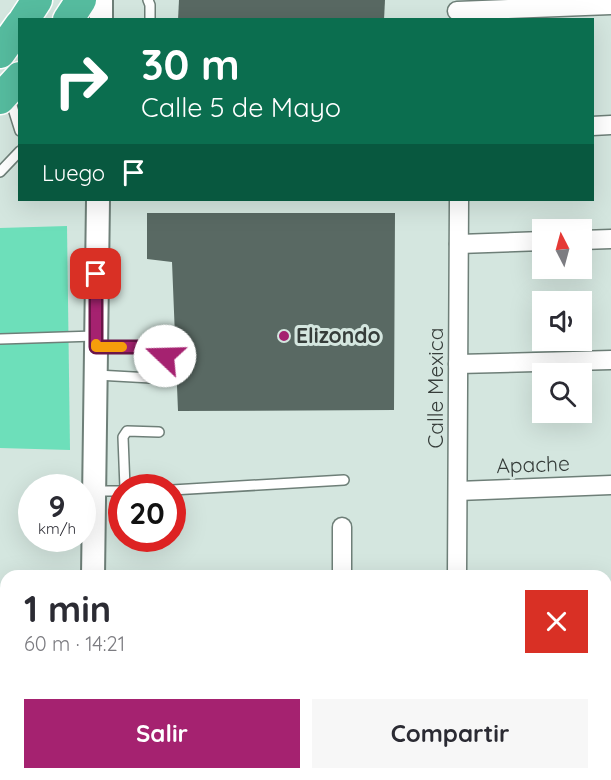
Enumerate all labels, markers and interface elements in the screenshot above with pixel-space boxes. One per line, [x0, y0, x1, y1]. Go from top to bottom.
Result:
text: 30 m [141, 38, 240, 91]
icon: right [42, 42, 120, 120]
text: Calle 5 de Mayo [141, 90, 341, 124]
icon: arrive [117, 156, 150, 189]
text: Luego [42, 159, 105, 187]
north arrow [532, 219, 592, 279]
map controls [532, 219, 592, 423]
pin [70, 248, 121, 299]
icon: arrive [79, 257, 112, 290]
button: sound [532, 291, 592, 351]
place label: Elizondo [296, 322, 381, 348]
position arrow [133, 324, 197, 388]
street label: Calle Mexica [422, 328, 448, 448]
marker: Elizondo [277, 329, 291, 343]
button: search [532, 363, 592, 423]
street label: Apache [496, 450, 570, 478]
speed limit sign: 20 [108, 474, 186, 552]
text: 9 [48, 487, 66, 525]
text: km/h [38, 519, 76, 538]
text: 1 min [24, 586, 111, 631]
button: close [525, 590, 588, 653]
text: 60 m · 14:21 [24, 631, 125, 656]
button: Salir [24, 699, 300, 768]
button: Compartir [312, 699, 588, 768]

